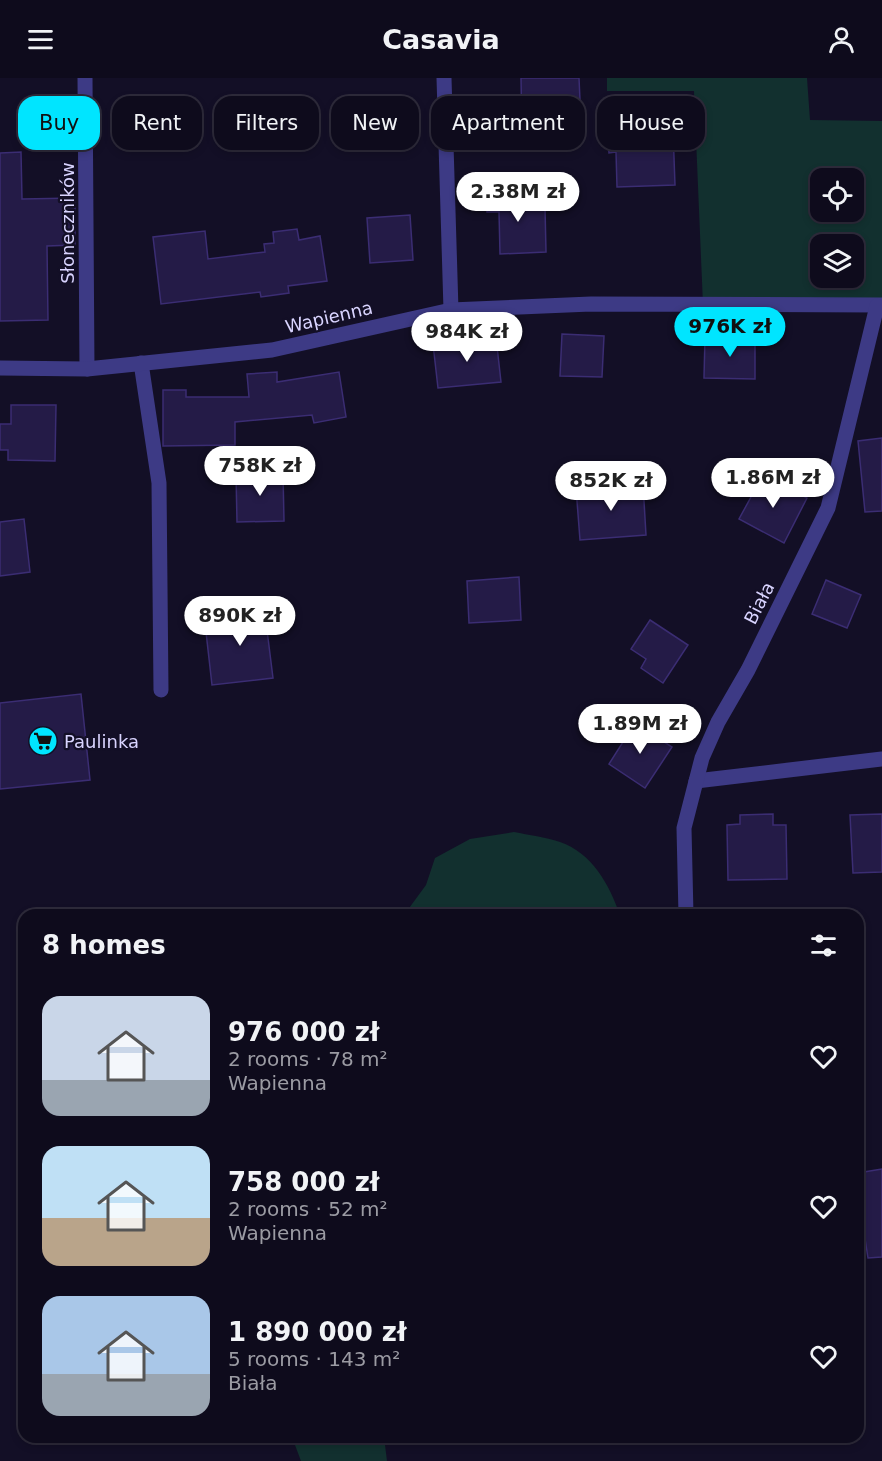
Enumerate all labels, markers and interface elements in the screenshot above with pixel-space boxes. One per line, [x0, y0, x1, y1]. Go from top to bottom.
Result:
icon: menu [24, 23, 57, 56]
icon: person [825, 23, 858, 56]
text: Casavia [382, 24, 500, 55]
chip: Buy [18, 96, 100, 150]
chip: Rent [112, 96, 202, 150]
chip: Filters [214, 96, 319, 150]
chip: New [331, 96, 419, 150]
chip: Apartment [431, 96, 585, 150]
chip: House [597, 96, 705, 150]
street label: Słoneczników [57, 162, 78, 284]
map controls [810, 168, 864, 288]
button: locate [810, 168, 864, 222]
pin: 2.38M zł [456, 172, 580, 223]
text: 2.38M zł [470, 179, 566, 203]
button: layers [810, 234, 864, 288]
street label: Wapienna [283, 297, 375, 337]
pin: 976K zł [675, 307, 785, 358]
pin: 984K zł [412, 312, 522, 363]
text: 976K zł [688, 314, 772, 338]
text: 984K zł [425, 319, 509, 343]
pin: 758K zł [205, 446, 315, 497]
text: 758K zł [218, 453, 302, 477]
pin: 1.86M zł [711, 458, 835, 509]
pin: 852K zł [556, 461, 666, 512]
text: 1.86M zł [725, 465, 821, 489]
text: 852K zł [569, 468, 653, 492]
street label: Biała [740, 578, 778, 628]
pin: 890K zł [185, 596, 295, 647]
text: 890K zł [198, 603, 282, 627]
pin: 1.89M zł [578, 704, 702, 755]
text: 1.89M zł [592, 711, 688, 735]
supermarket icon: Paulinka [27, 725, 59, 757]
place label: Paulinka [64, 731, 139, 752]
icon: filters [807, 929, 840, 962]
text: 8 homes [42, 930, 166, 960]
text: 976 000 zł [228, 1017, 379, 1047]
icon: home [90, 1020, 162, 1092]
icon: heart [807, 1040, 840, 1073]
text: 2 rooms · 78 m² [228, 1047, 388, 1071]
text: Wapienna [228, 1071, 327, 1095]
text: 758 000 zł [228, 1167, 379, 1197]
icon: home [90, 1170, 162, 1242]
icon: heart [807, 1190, 840, 1223]
text: 2 rooms · 52 m² [228, 1197, 388, 1221]
text: Wapienna [228, 1221, 327, 1245]
text: 1 890 000 zł [228, 1317, 407, 1347]
icon: home [90, 1320, 162, 1392]
icon: heart [807, 1340, 840, 1373]
text: 5 rooms · 143 m² [228, 1347, 400, 1371]
text: Biała [228, 1371, 277, 1395]

